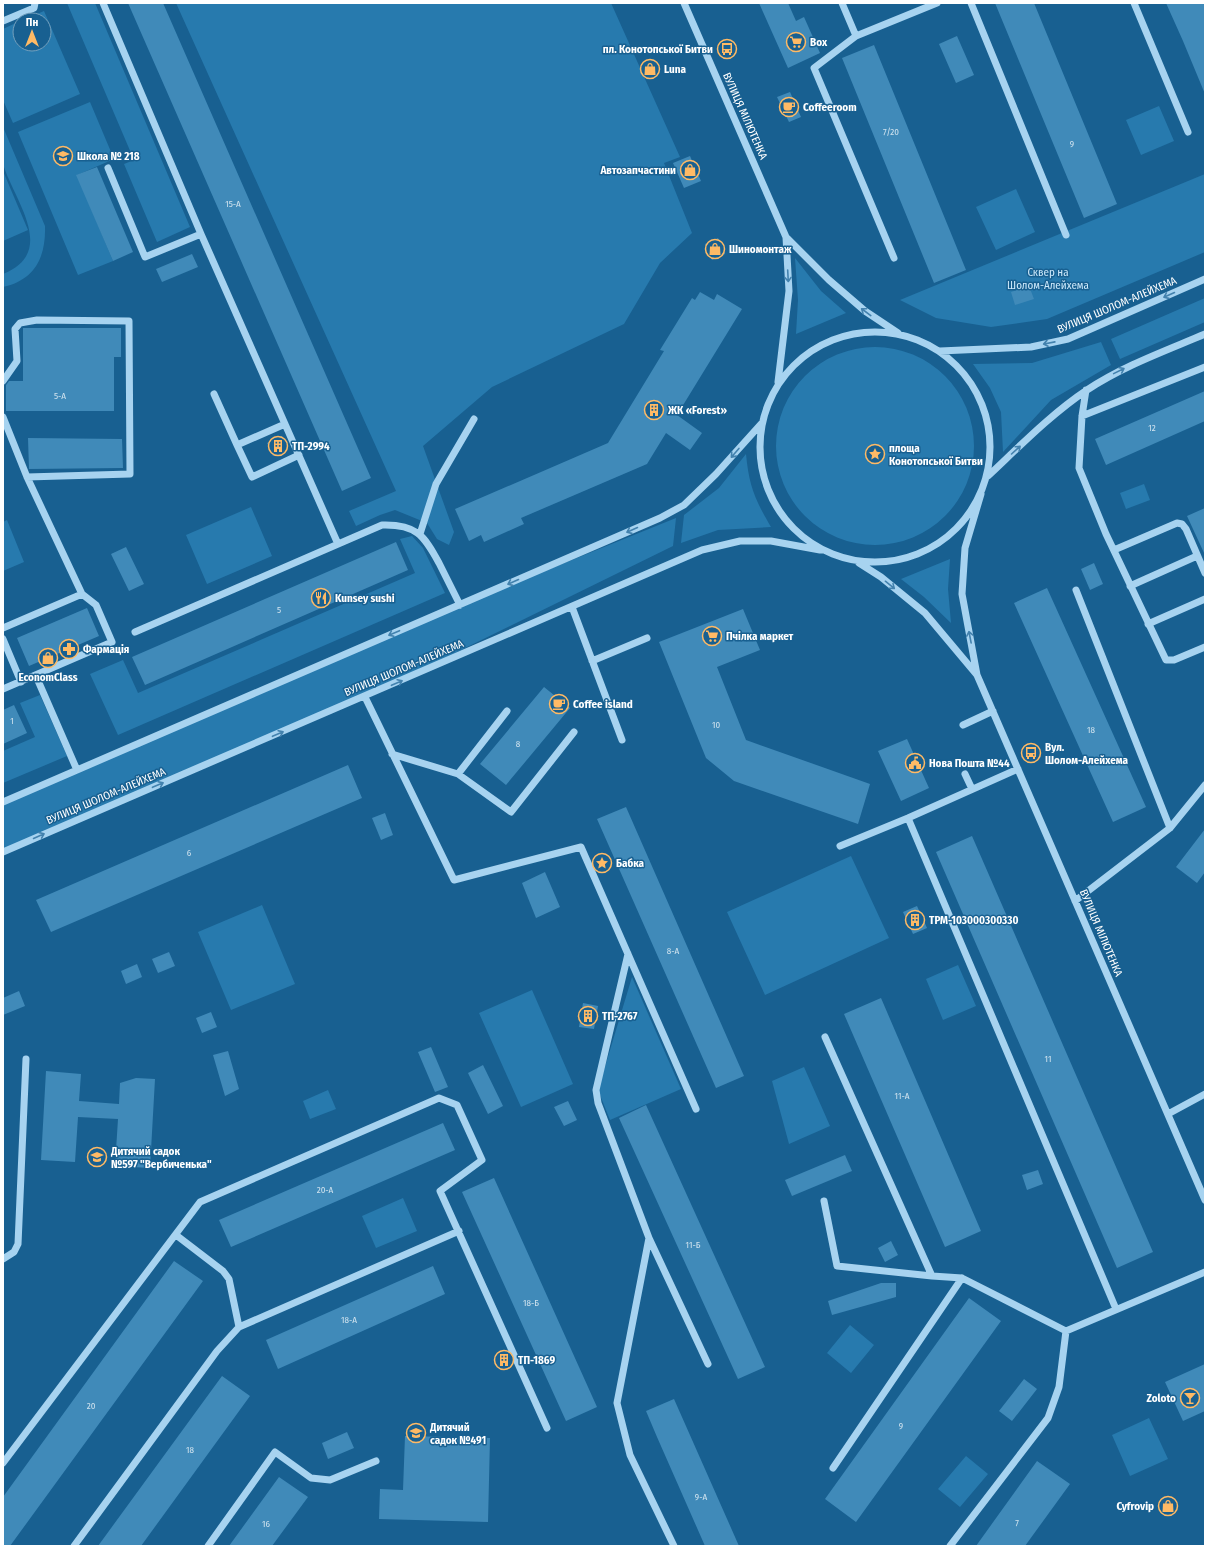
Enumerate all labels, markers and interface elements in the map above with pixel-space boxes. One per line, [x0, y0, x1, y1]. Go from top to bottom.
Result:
north arrow [12, 12, 52, 52]
text: Пн [26, 16, 38, 29]
supermarket icon: Box [785, 31, 807, 53]
place label: Box [810, 36, 828, 49]
bus stop icon: пл. Конотопської Битви [716, 38, 738, 60]
place label: пл. Конотопської Битви [603, 43, 713, 56]
shop icon: Luna [639, 58, 661, 80]
place label: Luna [664, 63, 686, 76]
street label: ВУЛИЦЯ МІЛЮТЕНКА [720, 71, 770, 162]
cafe icon: Coffeeroom [778, 96, 800, 118]
place label: Coffeeroom [803, 101, 857, 114]
house number: 7/20 [883, 127, 899, 137]
house number: 9 [1070, 139, 1074, 149]
school or university icon: Школа № 218 [52, 145, 74, 167]
place label: Школа № 218 [77, 150, 140, 163]
shop icon: Автозапчастини [679, 159, 701, 181]
place label: Автозапчастини [599, 164, 676, 177]
house number: 15-А [225, 199, 241, 209]
shop icon: Шиномонтаж [704, 238, 726, 260]
place label: Шиномонтаж [729, 243, 792, 256]
park label: Сквер на Шолом-Алейхема [1007, 266, 1089, 292]
one-way arrow [784, 269, 792, 282]
street label: ВУЛИЦЯ ШОЛОМ-АЛЕЙХЕМА [1055, 274, 1179, 336]
one-way arrow [1164, 292, 1176, 299]
one-way arrow [861, 307, 872, 316]
one-way arrow [1043, 339, 1056, 347]
one-way arrow [1113, 367, 1125, 374]
house number: 5-А [54, 391, 66, 401]
building icon: ЖК «Forest» [643, 399, 665, 421]
place label: ЖК «Forest» [667, 404, 727, 417]
house number: 12 [1148, 423, 1156, 433]
building icon: ТП-2994 [267, 435, 289, 457]
place label: ТП-2994 [292, 440, 330, 453]
place label: площа Конотопської Битви [889, 442, 983, 468]
place icon: площа Конотопської Битви [864, 443, 886, 465]
one-way arrow [1011, 446, 1021, 455]
one-way arrow [730, 448, 739, 458]
one-way arrow [627, 526, 639, 534]
one-way arrow [507, 578, 519, 586]
one-way arrow [884, 580, 895, 589]
restaurant icon: Kunsey sushi [310, 587, 332, 609]
place label: Kunsey sushi [335, 592, 395, 605]
house number: 5 [277, 605, 281, 615]
supermarket icon: Пчілка маркет [701, 625, 723, 647]
one-way arrow [388, 630, 400, 638]
place label: Пчілка маркет [726, 630, 794, 643]
one-way arrow [966, 631, 974, 644]
street label: ВУЛИЦЯ ШОЛОМ-АЛЕЙХЕМА [342, 637, 466, 699]
pharmacy icon: Фармація [58, 638, 80, 660]
place label: Фармація [83, 643, 129, 656]
shop icon: EconomClass [37, 647, 59, 669]
place label: EconomClass [18, 671, 78, 684]
one-way arrow [391, 679, 403, 686]
cafe icon: Coffee island [548, 693, 570, 715]
place label: Coffee island [573, 698, 633, 711]
house number: 1 [10, 716, 14, 726]
house number: 10 [712, 720, 720, 730]
house number: 18 [1087, 725, 1096, 735]
one-way arrow [271, 730, 283, 738]
house number: 8 [516, 739, 521, 749]
place label: Вул. Шолом-Алейхема [1045, 741, 1129, 767]
bus stop icon: Вул. Шолом-Алейхема [1020, 742, 1042, 764]
public building icon: Нова Пошта №44 [904, 752, 926, 774]
place label: Нова Пошта №44 [929, 757, 1010, 770]
street label: ВУЛИЦЯ ШОЛОМ-АЛЕЙХЕМА [44, 765, 168, 827]
one-way arrow [152, 781, 164, 789]
one-way arrow [32, 832, 44, 840]
house number: 6 [187, 848, 192, 858]
place icon: Бабка [591, 852, 613, 874]
place label: Бабка [616, 857, 645, 870]
street label: ВУЛИЦЯ МІЛЮТЕНКА [1077, 887, 1125, 979]
building icon: ТРМ-103000300330 [904, 909, 926, 931]
place label: ТРМ-103000300330 [929, 914, 1019, 927]
house number: 8-А [667, 946, 679, 956]
building icon: ТП-2767 [577, 1005, 599, 1027]
place label: ТП-2767 [602, 1010, 638, 1023]
house number: 11 [1045, 1054, 1051, 1064]
house number: 11-А [895, 1091, 910, 1101]
place label: Дитячий садок №597 "Вербиченька" [110, 1145, 212, 1171]
school or university icon: Дитячий садок №597 "Вербиченька" [86, 1146, 108, 1168]
house number: 20-А [317, 1185, 334, 1195]
house number: 11-Б [686, 1240, 701, 1250]
house number: 18-Б [523, 1298, 539, 1308]
house number: 18-А [341, 1315, 357, 1325]
building icon: ТП-1869 [493, 1349, 515, 1371]
place label: ТП-1869 [518, 1354, 555, 1367]
bar icon: Zoloto [1179, 1387, 1201, 1409]
place label: Zoloto [1147, 1392, 1176, 1405]
house number: 20 [87, 1401, 96, 1411]
place label: Дитячий садок №491 [429, 1421, 486, 1447]
house number: 9 [899, 1421, 903, 1431]
school or university icon: Дитячий садок №491 [405, 1422, 427, 1444]
house number: 18 [186, 1445, 195, 1455]
house number: 9-А [695, 1492, 707, 1502]
shop icon: Cyfrovip [1157, 1495, 1179, 1517]
place label: Cyfrovip [1116, 1500, 1154, 1513]
house number: 7 [1015, 1518, 1019, 1528]
house number: 16 [262, 1519, 271, 1529]

